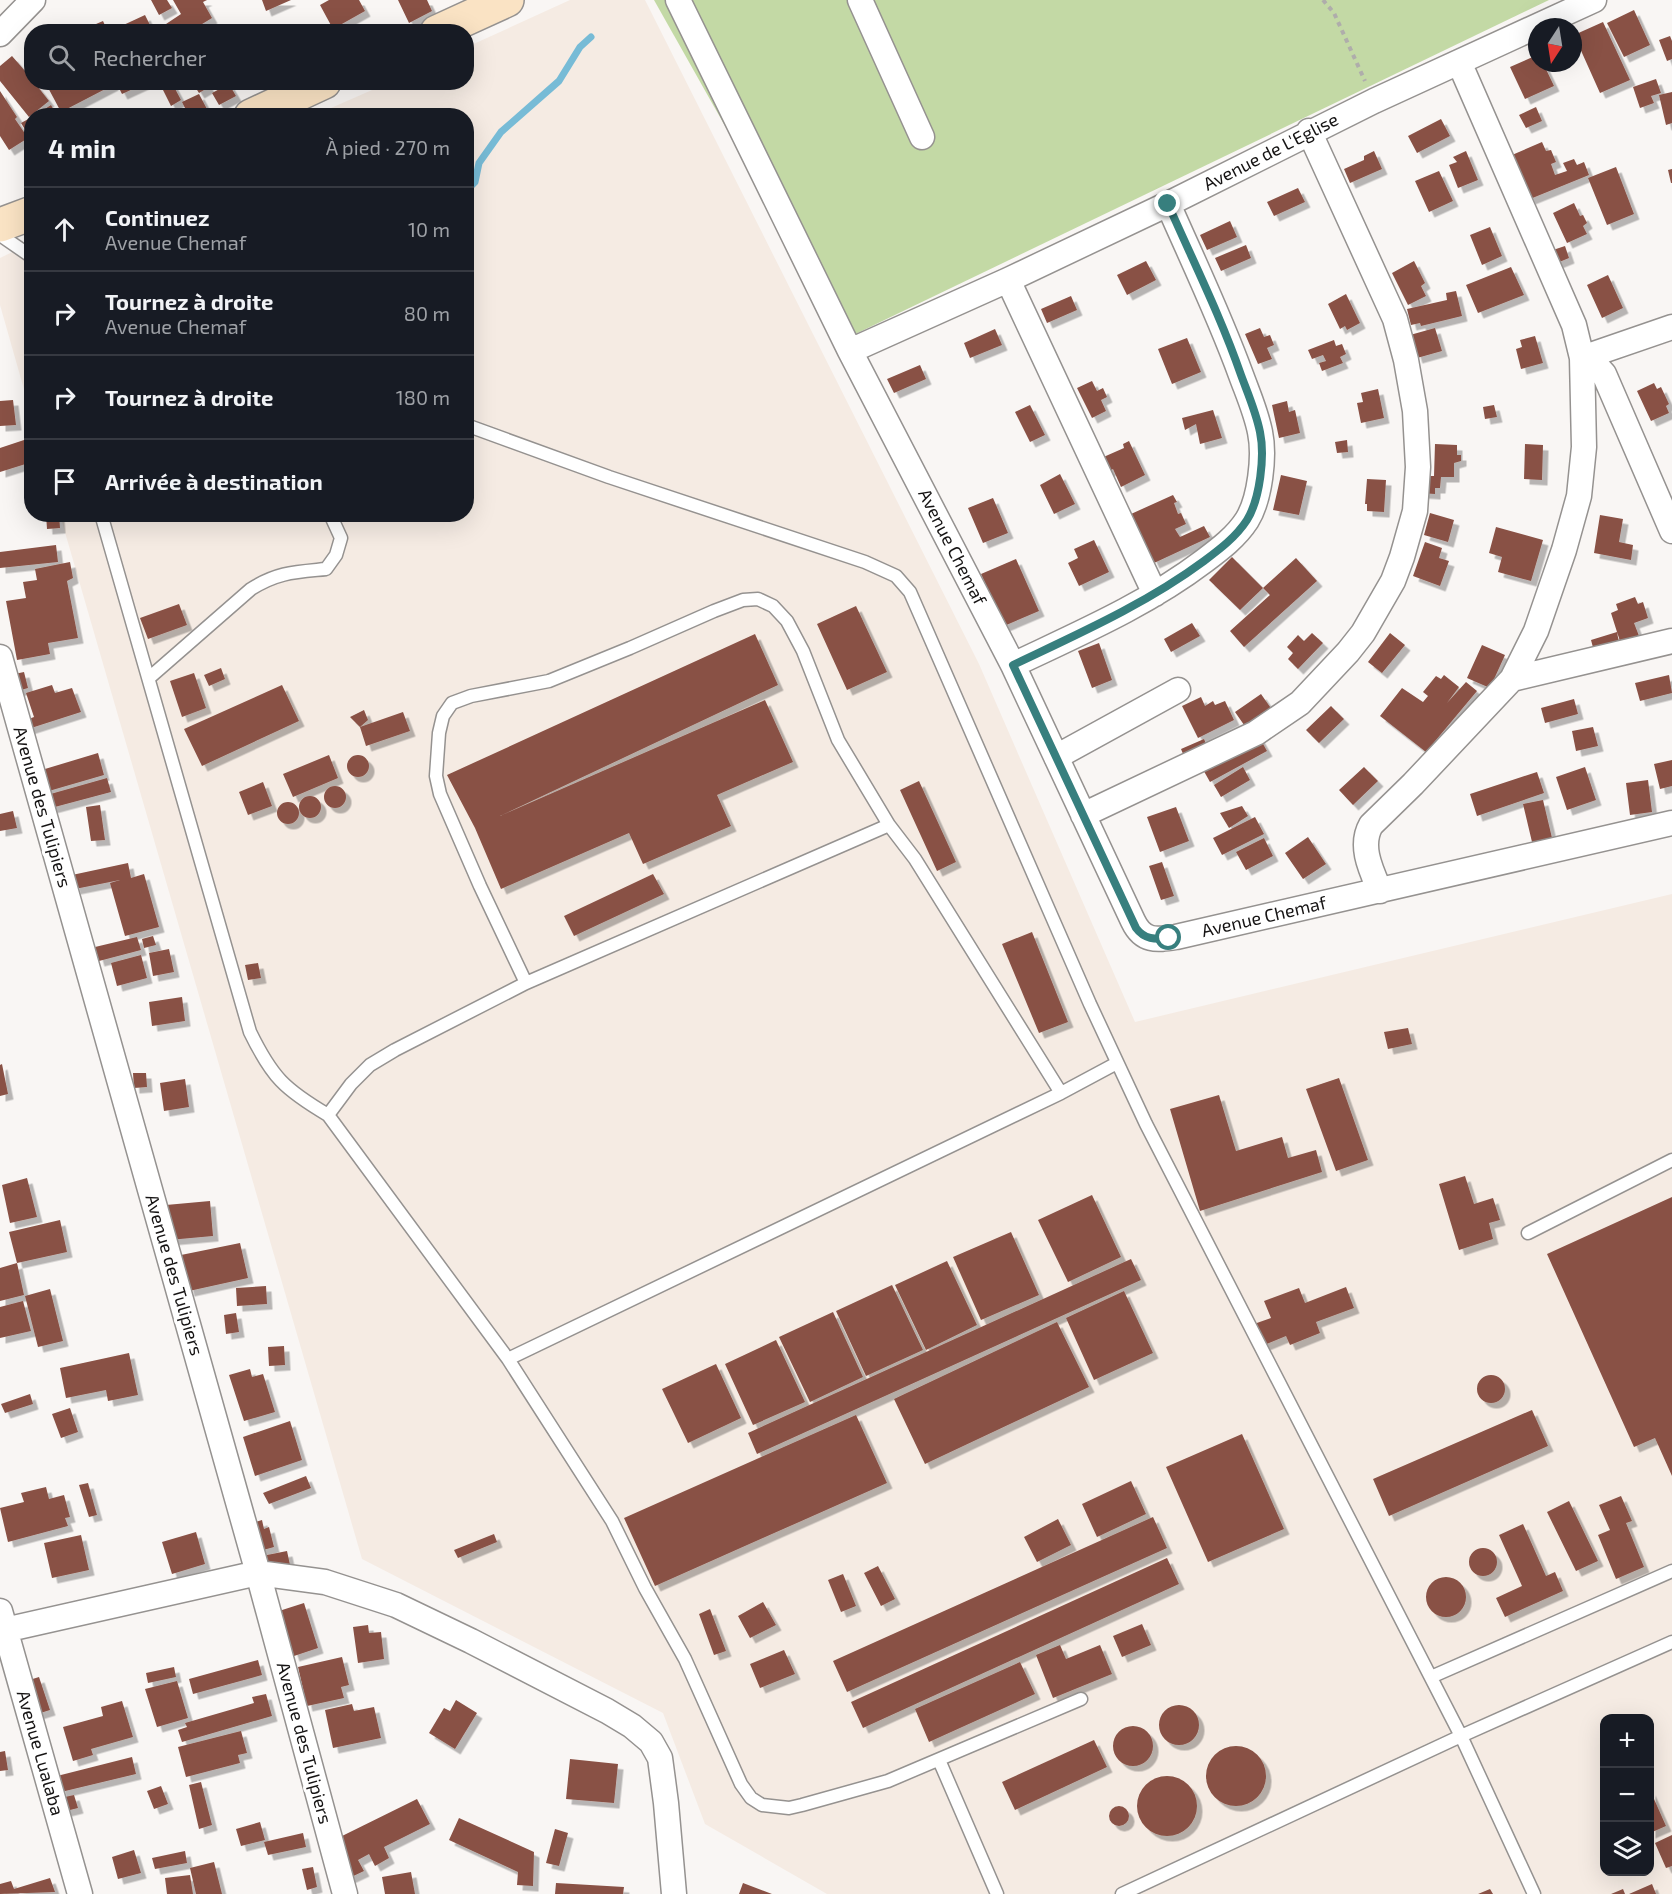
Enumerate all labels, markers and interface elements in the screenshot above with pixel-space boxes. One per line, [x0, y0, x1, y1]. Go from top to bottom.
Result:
north arrow [1528, 18, 1582, 72]
search box [24, 24, 474, 90]
icon: search [45, 41, 78, 74]
text: Rechercher [93, 44, 206, 70]
street label: Avenue de L'Eglise [1199, 108, 1342, 195]
text: 4 min [48, 132, 116, 163]
text: À pied · 270 m [326, 135, 450, 159]
route end [1154, 190, 1180, 216]
text: Continuez [105, 204, 209, 230]
icon: ahead [48, 213, 81, 246]
text: 10 m [408, 217, 450, 241]
text: Avenue Chemaf [105, 230, 246, 254]
text: Tournez à droite [105, 288, 274, 314]
icon: right [48, 297, 81, 330]
text: 80 m [404, 301, 450, 325]
text: Avenue Chemaf [105, 314, 246, 338]
icon: right [48, 381, 81, 414]
text: Tournez à droite [105, 384, 274, 410]
text: 180 m [396, 385, 450, 409]
icon: arrive [48, 465, 81, 498]
text: Arrivée à destination [105, 468, 323, 494]
street label: Avenue Chemaf [914, 485, 992, 609]
street label: Avenue des Tulipiers [9, 723, 77, 890]
street label: Avenue Chemaf [1199, 891, 1329, 941]
route start [1155, 924, 1181, 950]
street label: Avenue des Tulipiers [141, 1191, 209, 1358]
street label: Avenue des Tulipiers [273, 1659, 337, 1826]
street label: Avenue Lualaba [13, 1688, 69, 1818]
map controls [1600, 1714, 1654, 1876]
button: + [1600, 1714, 1654, 1768]
button: − [1600, 1768, 1654, 1822]
button: layers [1600, 1822, 1654, 1876]

